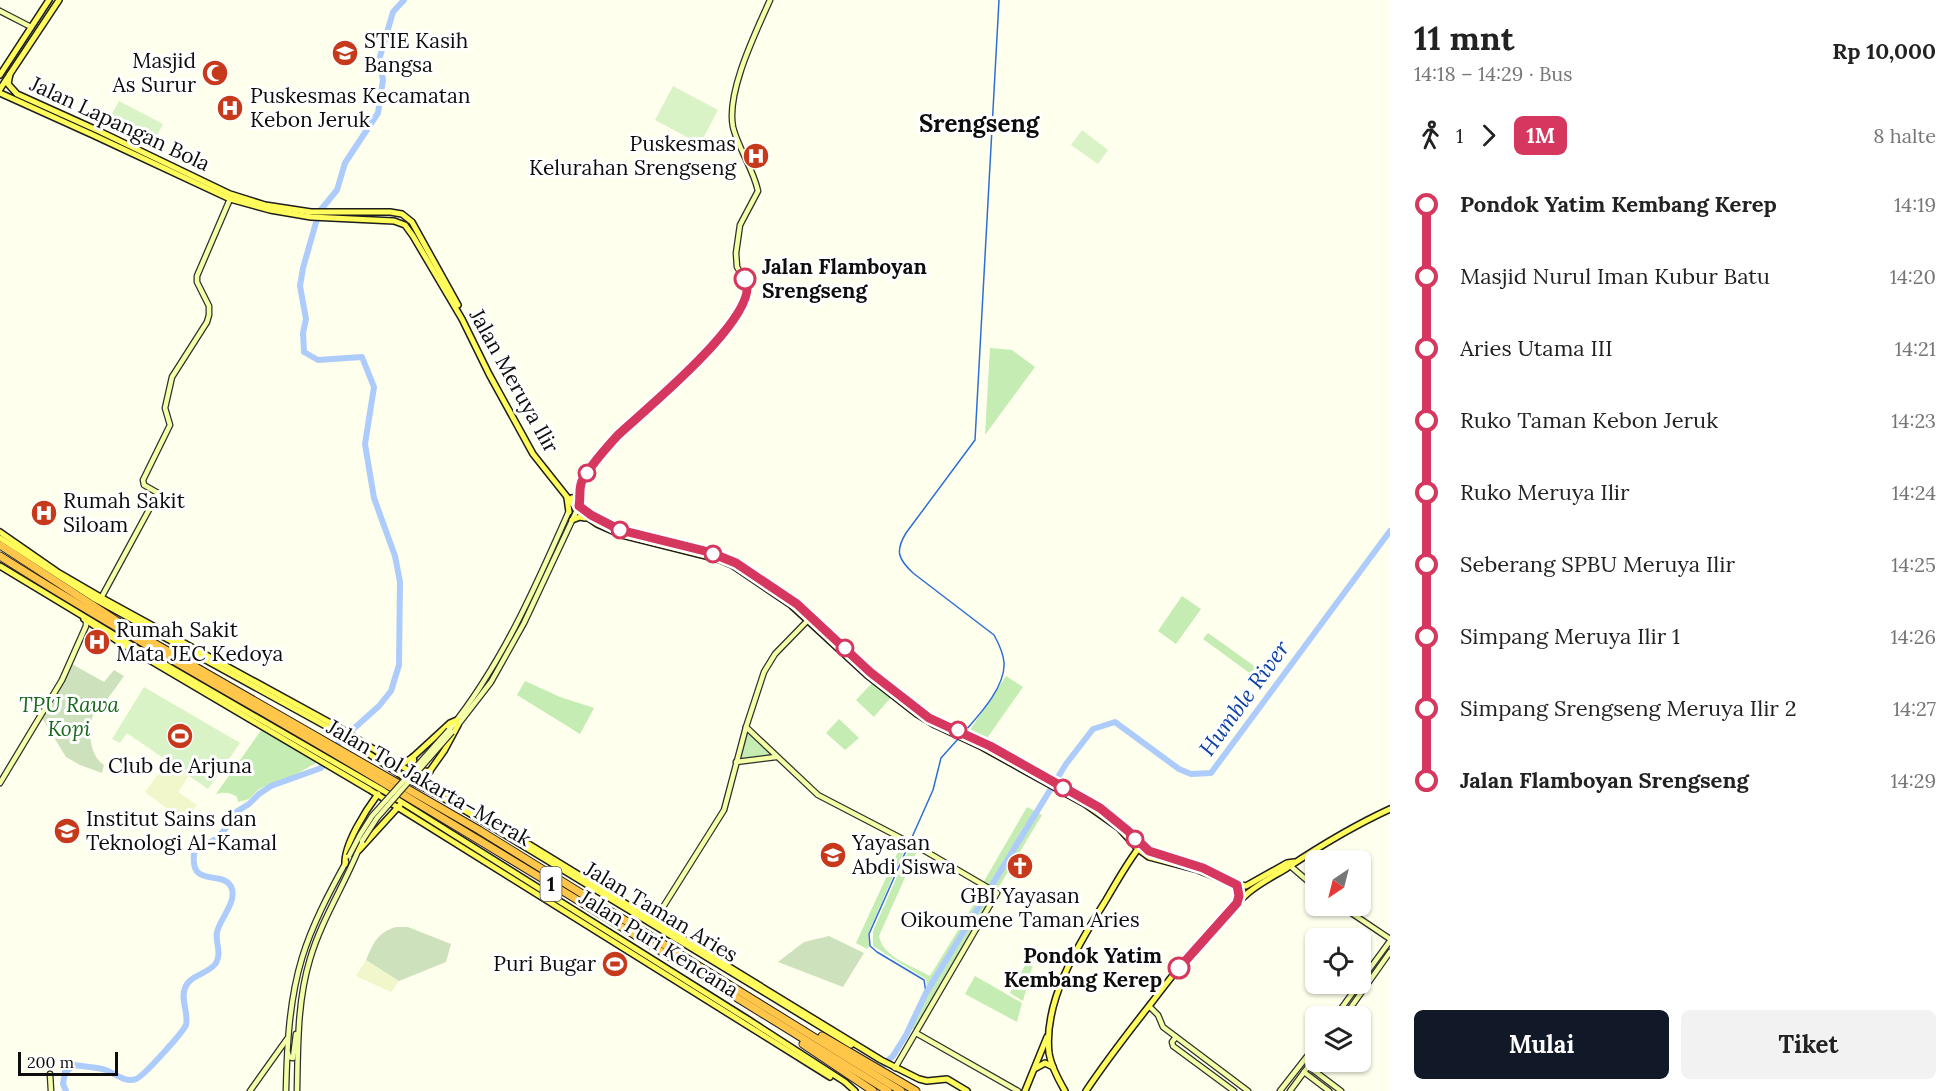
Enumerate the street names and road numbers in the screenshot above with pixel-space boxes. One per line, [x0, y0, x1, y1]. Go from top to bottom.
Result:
street label: Jalan Lapangan Bola [25, 70, 215, 177]
street label: Jalan Meruya Ilir [463, 303, 565, 457]
street label: Jalan Tol Jakarta–Merak [321, 713, 537, 852]
street label: Jalan Taman Aries [579, 855, 743, 968]
road number: 1 [540, 867, 562, 901]
street label: Jalan Puri Kencana [574, 883, 744, 1004]

